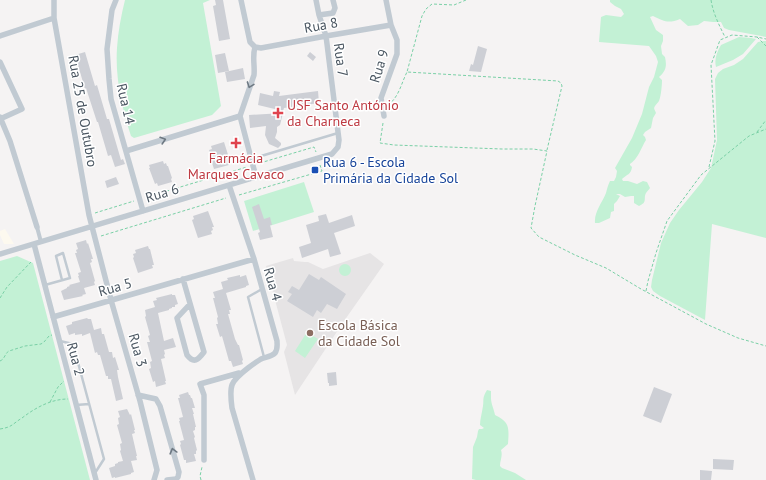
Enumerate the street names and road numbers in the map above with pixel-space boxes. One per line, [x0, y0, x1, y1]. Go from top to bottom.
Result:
street label: Rua 8 [303, 13, 339, 37]
street label: Rua 7 [330, 42, 352, 78]
street label: Rua 9 [365, 47, 393, 85]
street label: Rua 25 de Outubro [64, 54, 102, 168]
street label: Rua 14 [113, 82, 140, 127]
street label: Rua 6 [143, 179, 181, 207]
street label: Rua 4 [260, 265, 286, 303]
street label: Rua 5 [96, 274, 134, 300]
street label: Rua 3 [125, 331, 151, 369]
street label: Rua 2 [63, 340, 89, 378]

